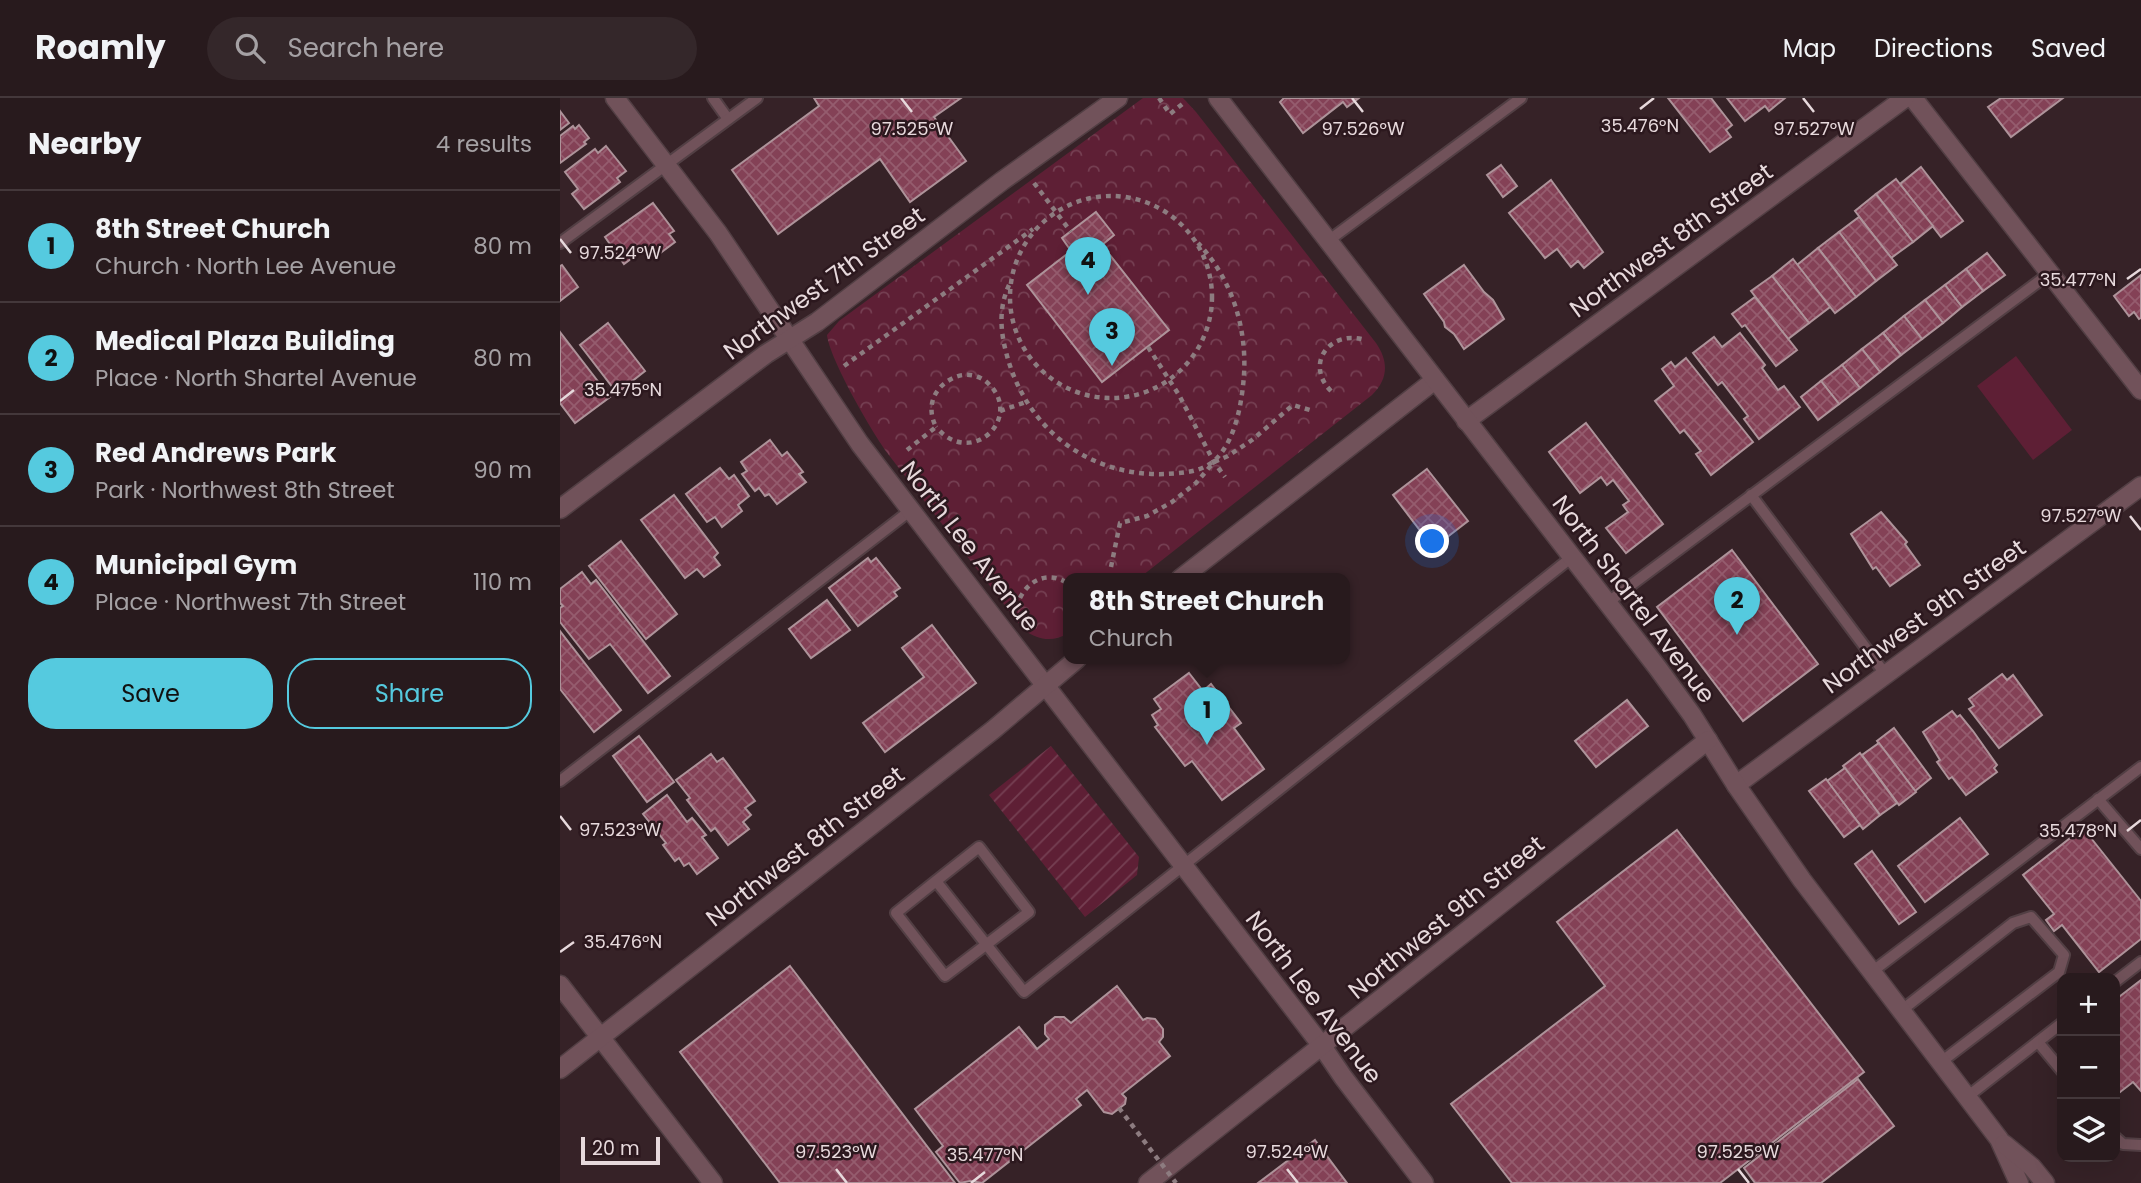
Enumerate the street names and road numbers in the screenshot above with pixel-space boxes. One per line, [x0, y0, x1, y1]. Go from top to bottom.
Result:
street label: Northwest 8th Street [1563, 155, 1779, 325]
street label: Northwest 7th Street [717, 199, 931, 367]
street label: North Lee Avenue [893, 454, 1047, 638]
street label: North Shartel Avenue [1545, 488, 1723, 710]
street label: Northwest 9th Street [1816, 531, 2032, 701]
street label: Northwest 8th Street [699, 758, 911, 934]
street label: Northwest 9th Street [1341, 828, 1551, 1006]
street label: North Lee Avenue [1238, 904, 1390, 1090]

